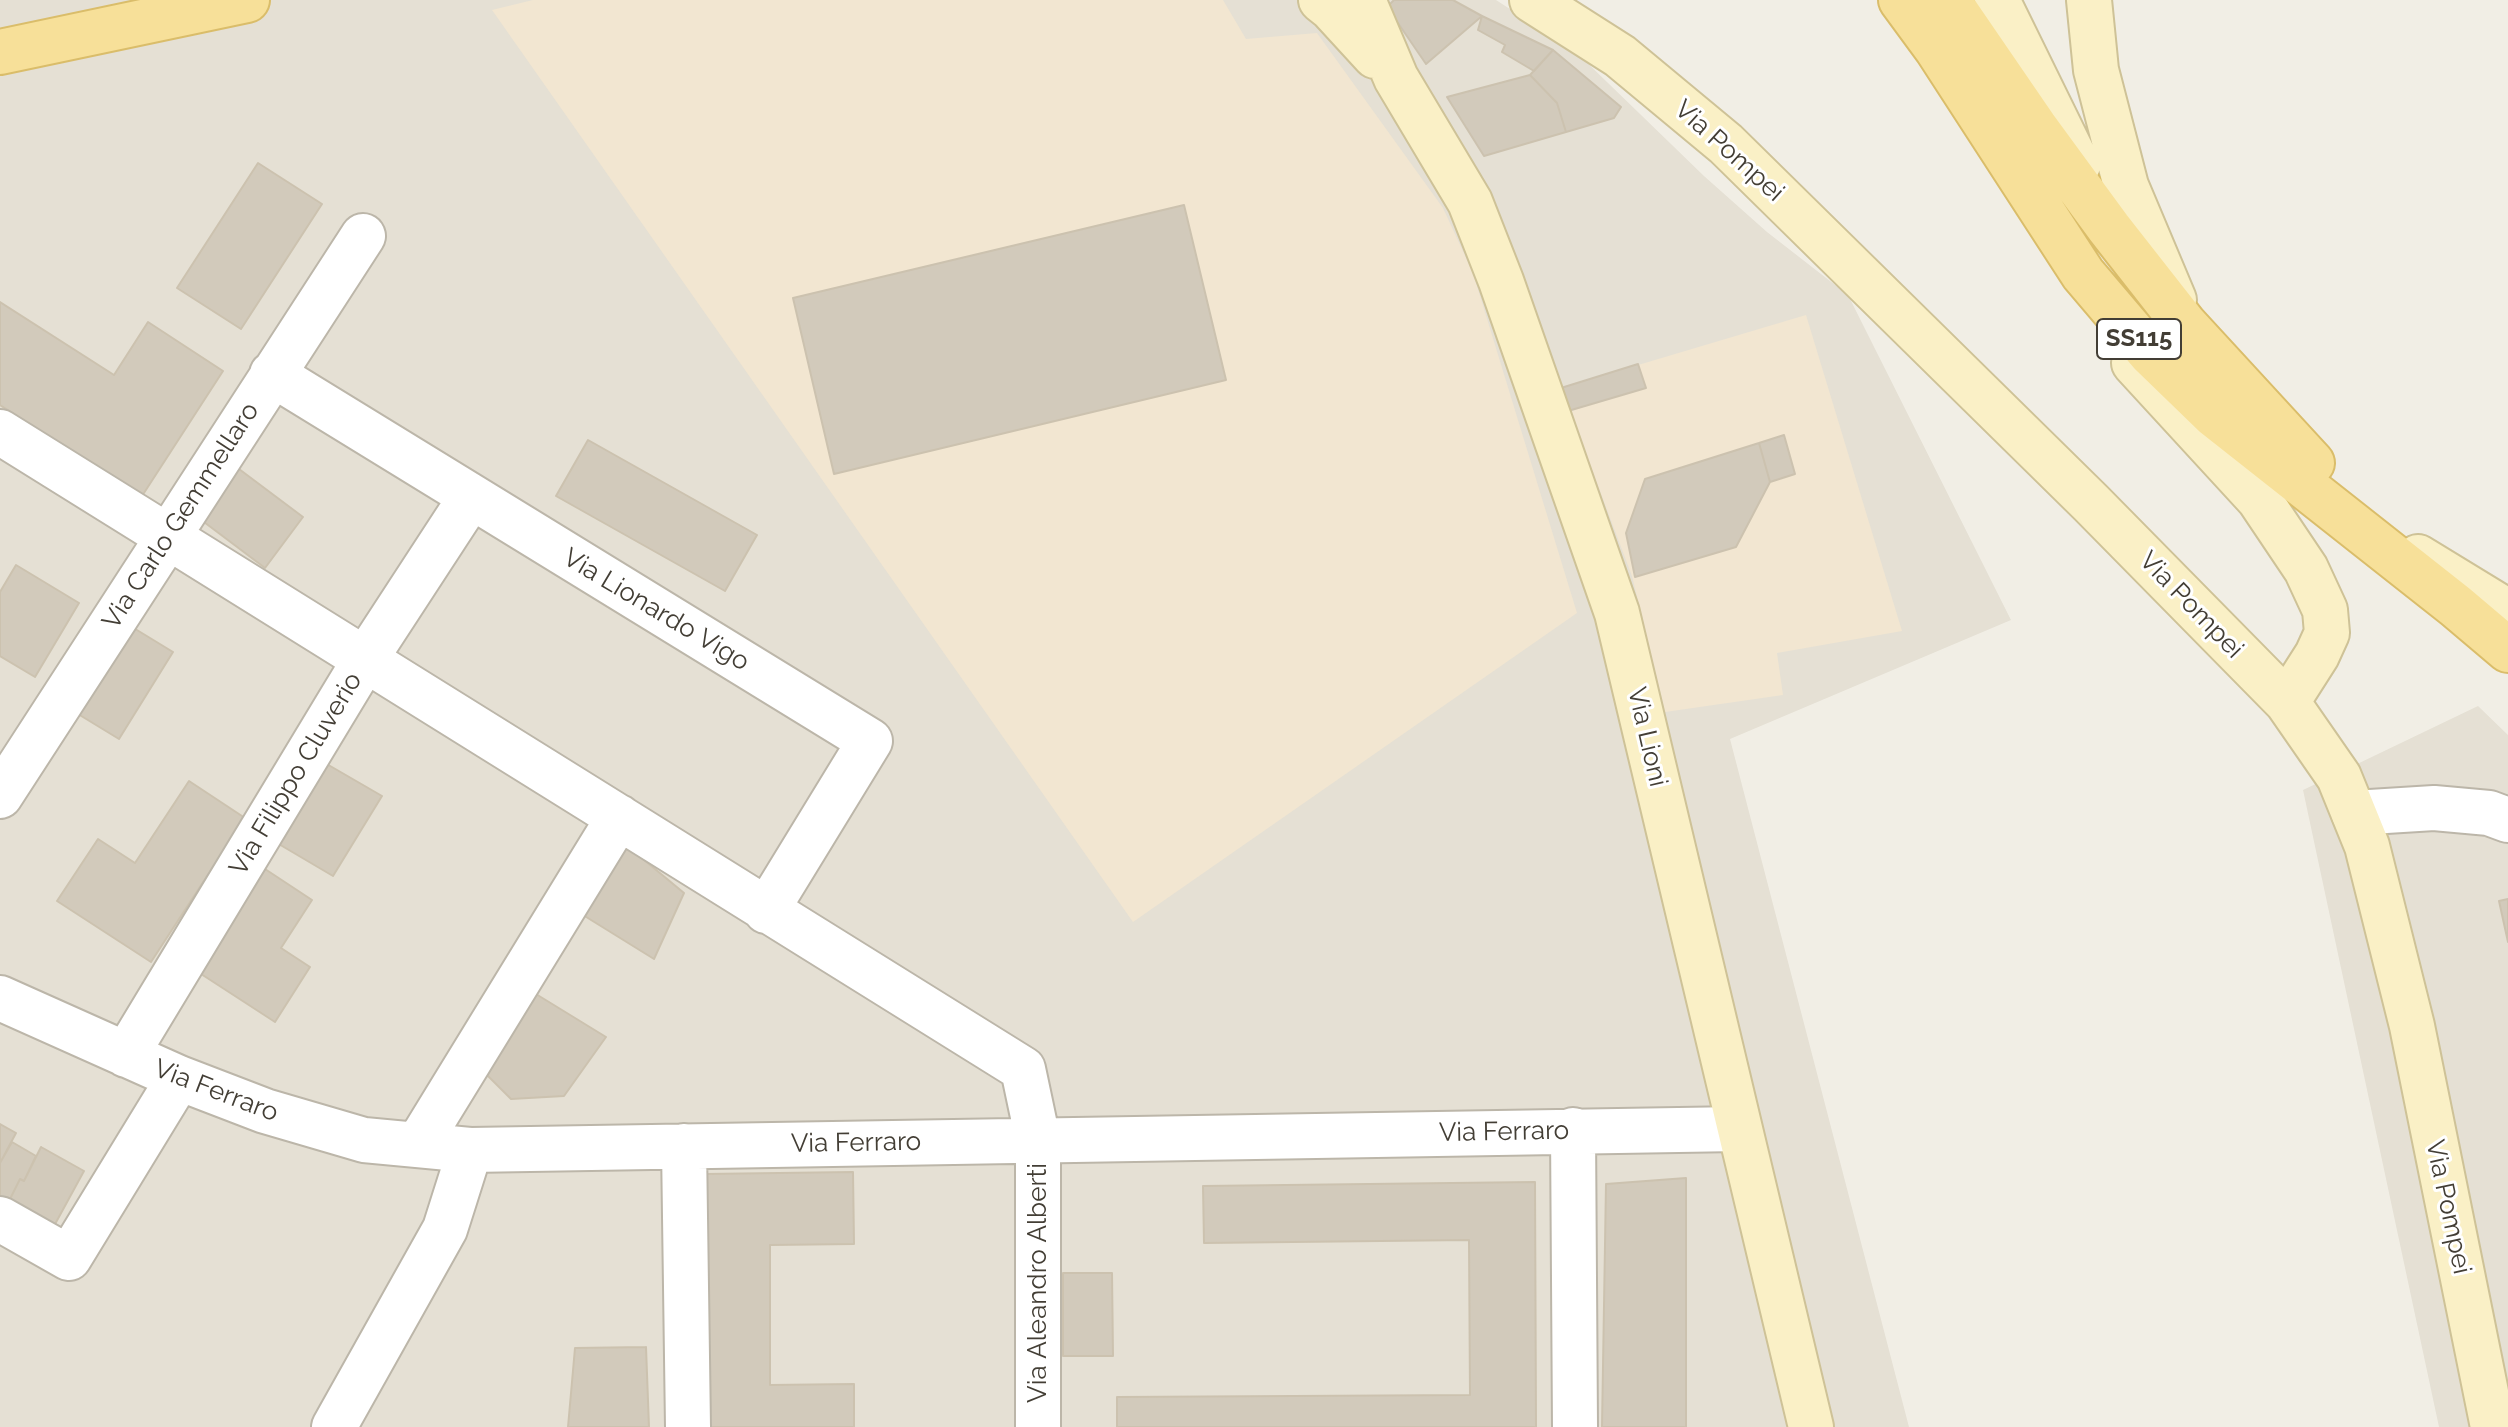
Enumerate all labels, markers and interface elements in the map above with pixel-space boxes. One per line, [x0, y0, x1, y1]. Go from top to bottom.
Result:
street label: Via Pompei [1668, 94, 1790, 208]
road number: SS115 [2097, 319, 2181, 359]
street label: Via Carlo Gemmellaro [96, 397, 266, 635]
street label: Via Lionardo Vigo [557, 542, 755, 678]
street label: Via Pompei [2132, 545, 2250, 665]
street label: Via Filippo Cluverio [223, 667, 369, 881]
street label: Via Lioni [1620, 684, 1674, 790]
street label: Via Ferraro [150, 1053, 282, 1129]
street label: Via Ferraro [1439, 1115, 1569, 1149]
street label: Via Ferraro [791, 1126, 921, 1160]
street label: Via Pompei [2419, 1137, 2477, 1277]
street label: Via Aleandro Alberti [1022, 1163, 1054, 1403]

